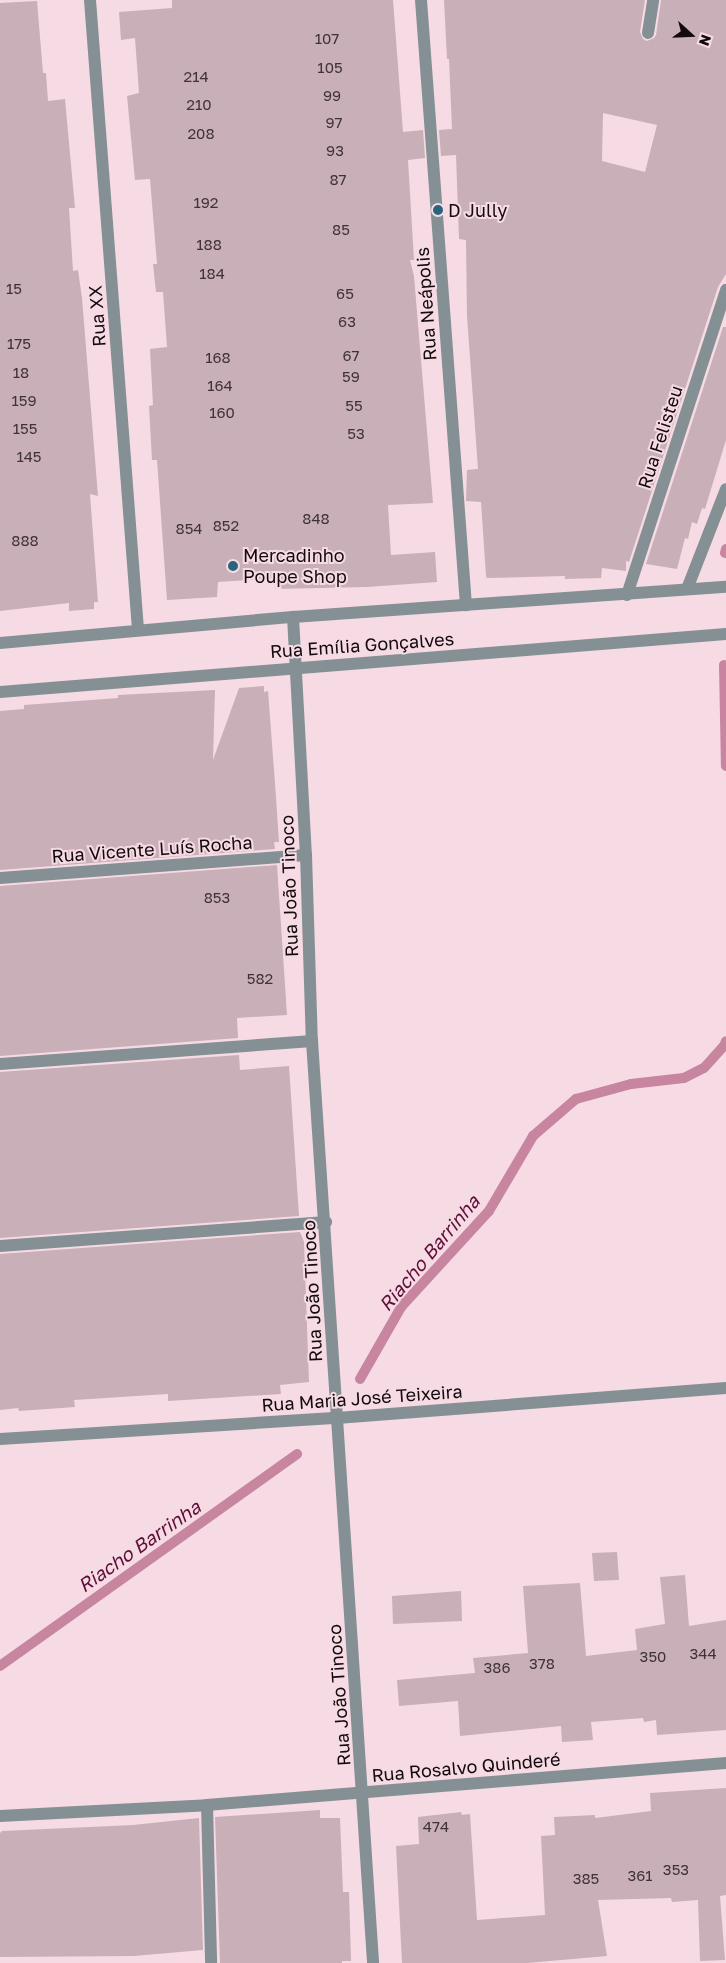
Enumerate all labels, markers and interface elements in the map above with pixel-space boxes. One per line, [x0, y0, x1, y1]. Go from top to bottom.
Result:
north arrow [666, 10, 716, 60]
house number: 107 [315, 30, 339, 48]
text: N [696, 32, 715, 48]
house number: 105 [317, 59, 343, 77]
house number: 214 [183, 68, 209, 86]
house number: 99 [323, 87, 341, 105]
house number: 210 [186, 96, 212, 114]
house number: 97 [325, 114, 343, 132]
house number: 208 [187, 125, 215, 143]
house number: 93 [326, 142, 344, 160]
house number: 87 [329, 171, 347, 189]
house number: 192 [193, 194, 219, 212]
place label: D Jully [448, 199, 507, 221]
marker: D Jully [432, 204, 444, 216]
house number: 85 [332, 221, 350, 239]
house number: 188 [196, 236, 222, 254]
street label: Rua Neápolis [411, 247, 441, 361]
house number: 184 [199, 265, 225, 283]
house number: 15 [6, 280, 22, 298]
street label: Rua XX [84, 285, 110, 347]
house number: 65 [336, 285, 354, 303]
house number: 63 [338, 313, 356, 331]
house number: 175 [7, 335, 31, 353]
house number: 67 [342, 347, 360, 365]
house number: 168 [205, 349, 231, 367]
house number: 18 [13, 364, 29, 382]
house number: 59 [342, 368, 360, 386]
house number: 164 [207, 377, 233, 395]
street label: Rua Felisteu [633, 383, 687, 491]
house number: 159 [11, 392, 37, 410]
house number: 55 [345, 397, 363, 415]
house number: 160 [209, 404, 235, 422]
house number: 155 [13, 420, 37, 438]
house number: 53 [347, 425, 365, 443]
house number: 145 [16, 448, 42, 466]
house number: 848 [302, 510, 330, 528]
house number: 852 [213, 517, 239, 535]
house number: 854 [176, 520, 202, 538]
house number: 888 [11, 532, 39, 550]
place label: Mercadinho Poupe Shop [243, 545, 347, 588]
marker: Mercadinho Poupe Shop [227, 560, 239, 572]
street label: Rua Emília Gonçalves [269, 628, 455, 662]
street label: Rua João Tinoco [276, 815, 302, 957]
street label: Rua Vicente Luís Rocha [51, 831, 253, 867]
house number: 853 [204, 889, 230, 907]
house number: 582 [247, 970, 273, 988]
water label: Riacho Barrinha [374, 1190, 484, 1316]
street label: Rua João Tinoco [297, 1219, 327, 1363]
street label: Rua Maria José Teixeira [261, 1380, 463, 1416]
water label: Riacho Barrinha [73, 1495, 205, 1597]
street label: Rua João Tinoco [323, 1623, 355, 1767]
house number: 344 [689, 1645, 717, 1663]
house number: 350 [640, 1648, 666, 1666]
house number: 378 [529, 1655, 555, 1673]
house number: 386 [484, 1659, 510, 1677]
street label: Rua Rosalvo Quinderé [371, 1748, 561, 1786]
house number: 474 [423, 1818, 449, 1836]
house number: 353 [663, 1861, 689, 1879]
house number: 361 [627, 1867, 653, 1885]
house number: 385 [573, 1870, 599, 1888]

